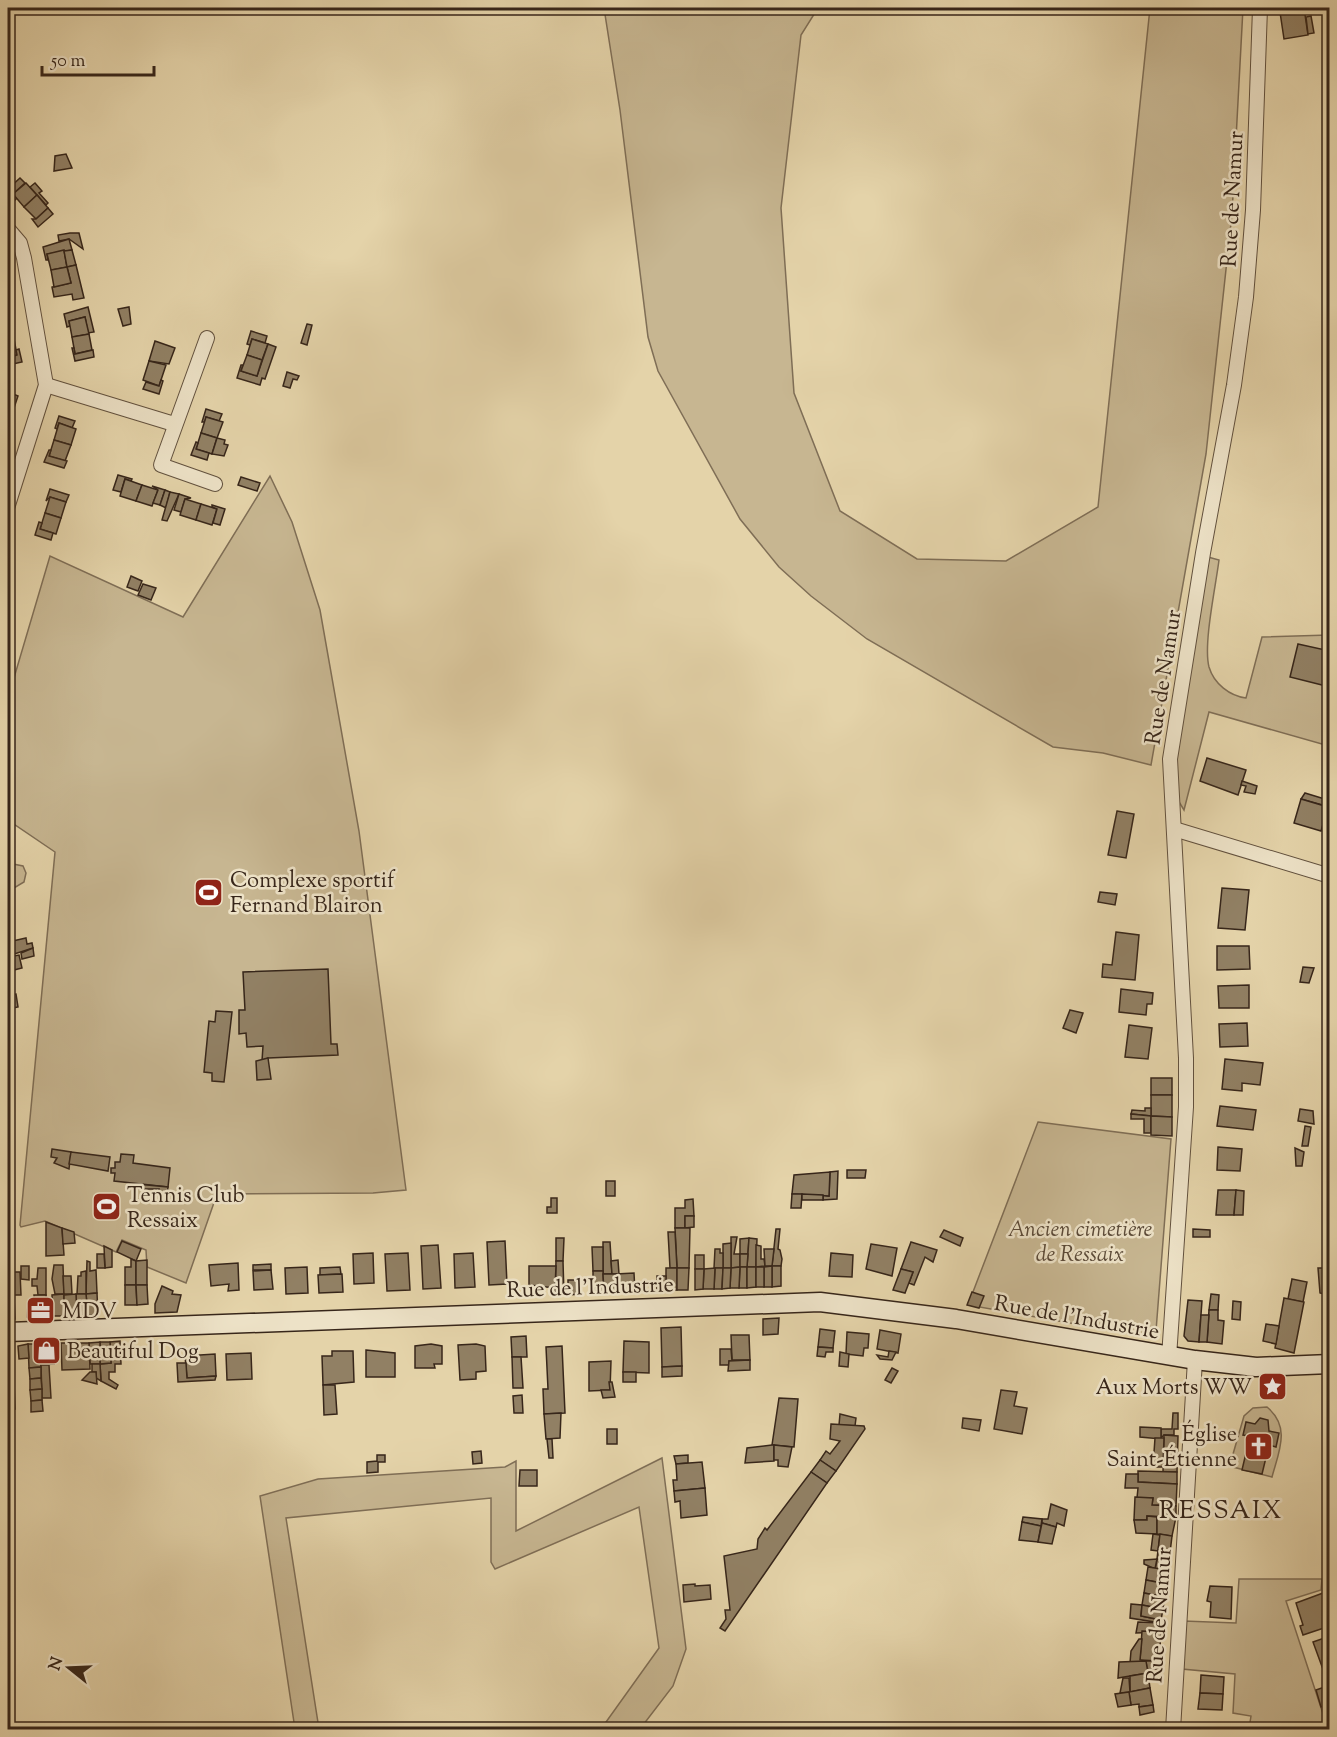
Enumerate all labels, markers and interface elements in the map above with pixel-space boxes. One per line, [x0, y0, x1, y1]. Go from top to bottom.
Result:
scale bar [42, 39, 154, 77]
text: 50 m [50, 49, 86, 75]
street label: Rue de Namur [1214, 130, 1254, 268]
street label: Rue de Namur [1138, 608, 1191, 747]
place label: Complexe sportif Fernand Blairon [230, 866, 396, 923]
sports icon: Complexe sportif Fernand Blairon [193, 876, 225, 908]
place label: Tennis Club Ressaix [127, 1181, 245, 1238]
sports icon: Tennis Club Ressaix [90, 1191, 122, 1223]
park label: Ancien cimetière de Ressaix [1008, 1215, 1152, 1272]
street label: Rue de l'Industrie [506, 1270, 674, 1308]
street label: Rue de l'Industrie [991, 1289, 1162, 1349]
office icon: MDV [25, 1294, 57, 1326]
place label: MDV [62, 1297, 117, 1329]
shop icon: Beautiful Dog [30, 1334, 62, 1366]
place label: Beautiful Dog [67, 1337, 199, 1369]
place icon: Aux Morts WW [1257, 1370, 1289, 1402]
place label: Aux Morts WW [1096, 1373, 1252, 1405]
place label: Église Saint-Étienne [1106, 1419, 1237, 1477]
church icon: Église Saint-Étienne [1242, 1430, 1274, 1462]
district label: RESSAIX [1159, 1493, 1283, 1530]
street label: Rue de Namur [1140, 1546, 1182, 1684]
north arrow [39, 1638, 99, 1698]
text: N [44, 1654, 70, 1674]

